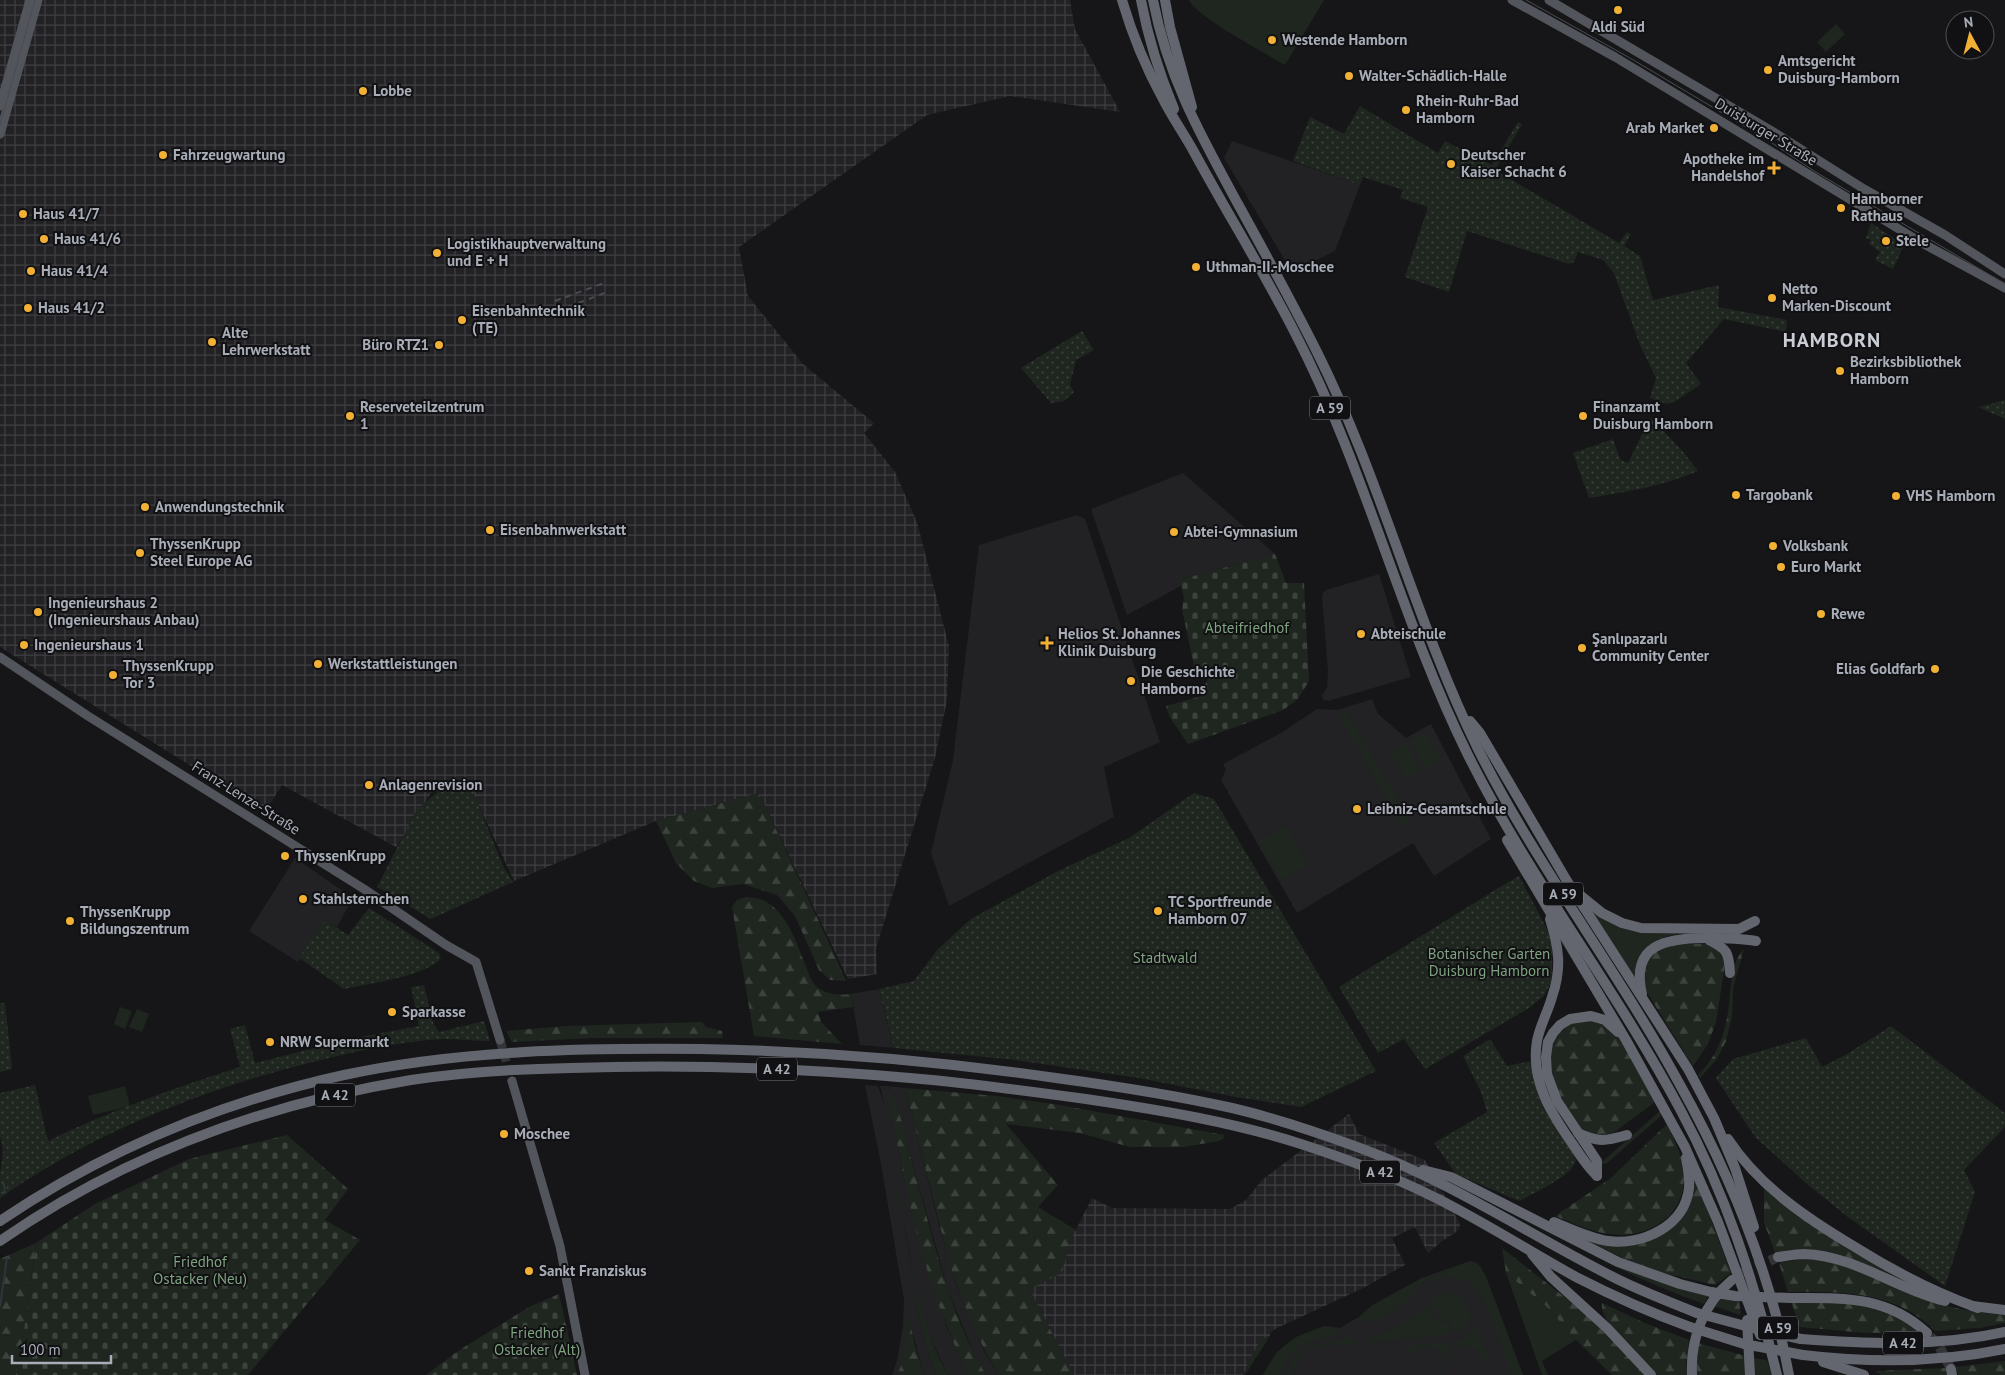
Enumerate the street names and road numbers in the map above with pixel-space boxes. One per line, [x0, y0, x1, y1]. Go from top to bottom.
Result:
street label: Duisburger Straße [1711, 93, 1821, 170]
road number: A 59 [1310, 396, 1350, 419]
street label: Franz-Lenze-Straße [189, 757, 304, 839]
road number: A 59 [1543, 882, 1583, 906]
road number: A 42 [757, 1058, 797, 1080]
road number: A 42 [315, 1084, 355, 1106]
road number: A 42 [1360, 1160, 1400, 1184]
road number: A 59 [1758, 1316, 1798, 1340]
road number: A 42 [1883, 1332, 1923, 1355]

